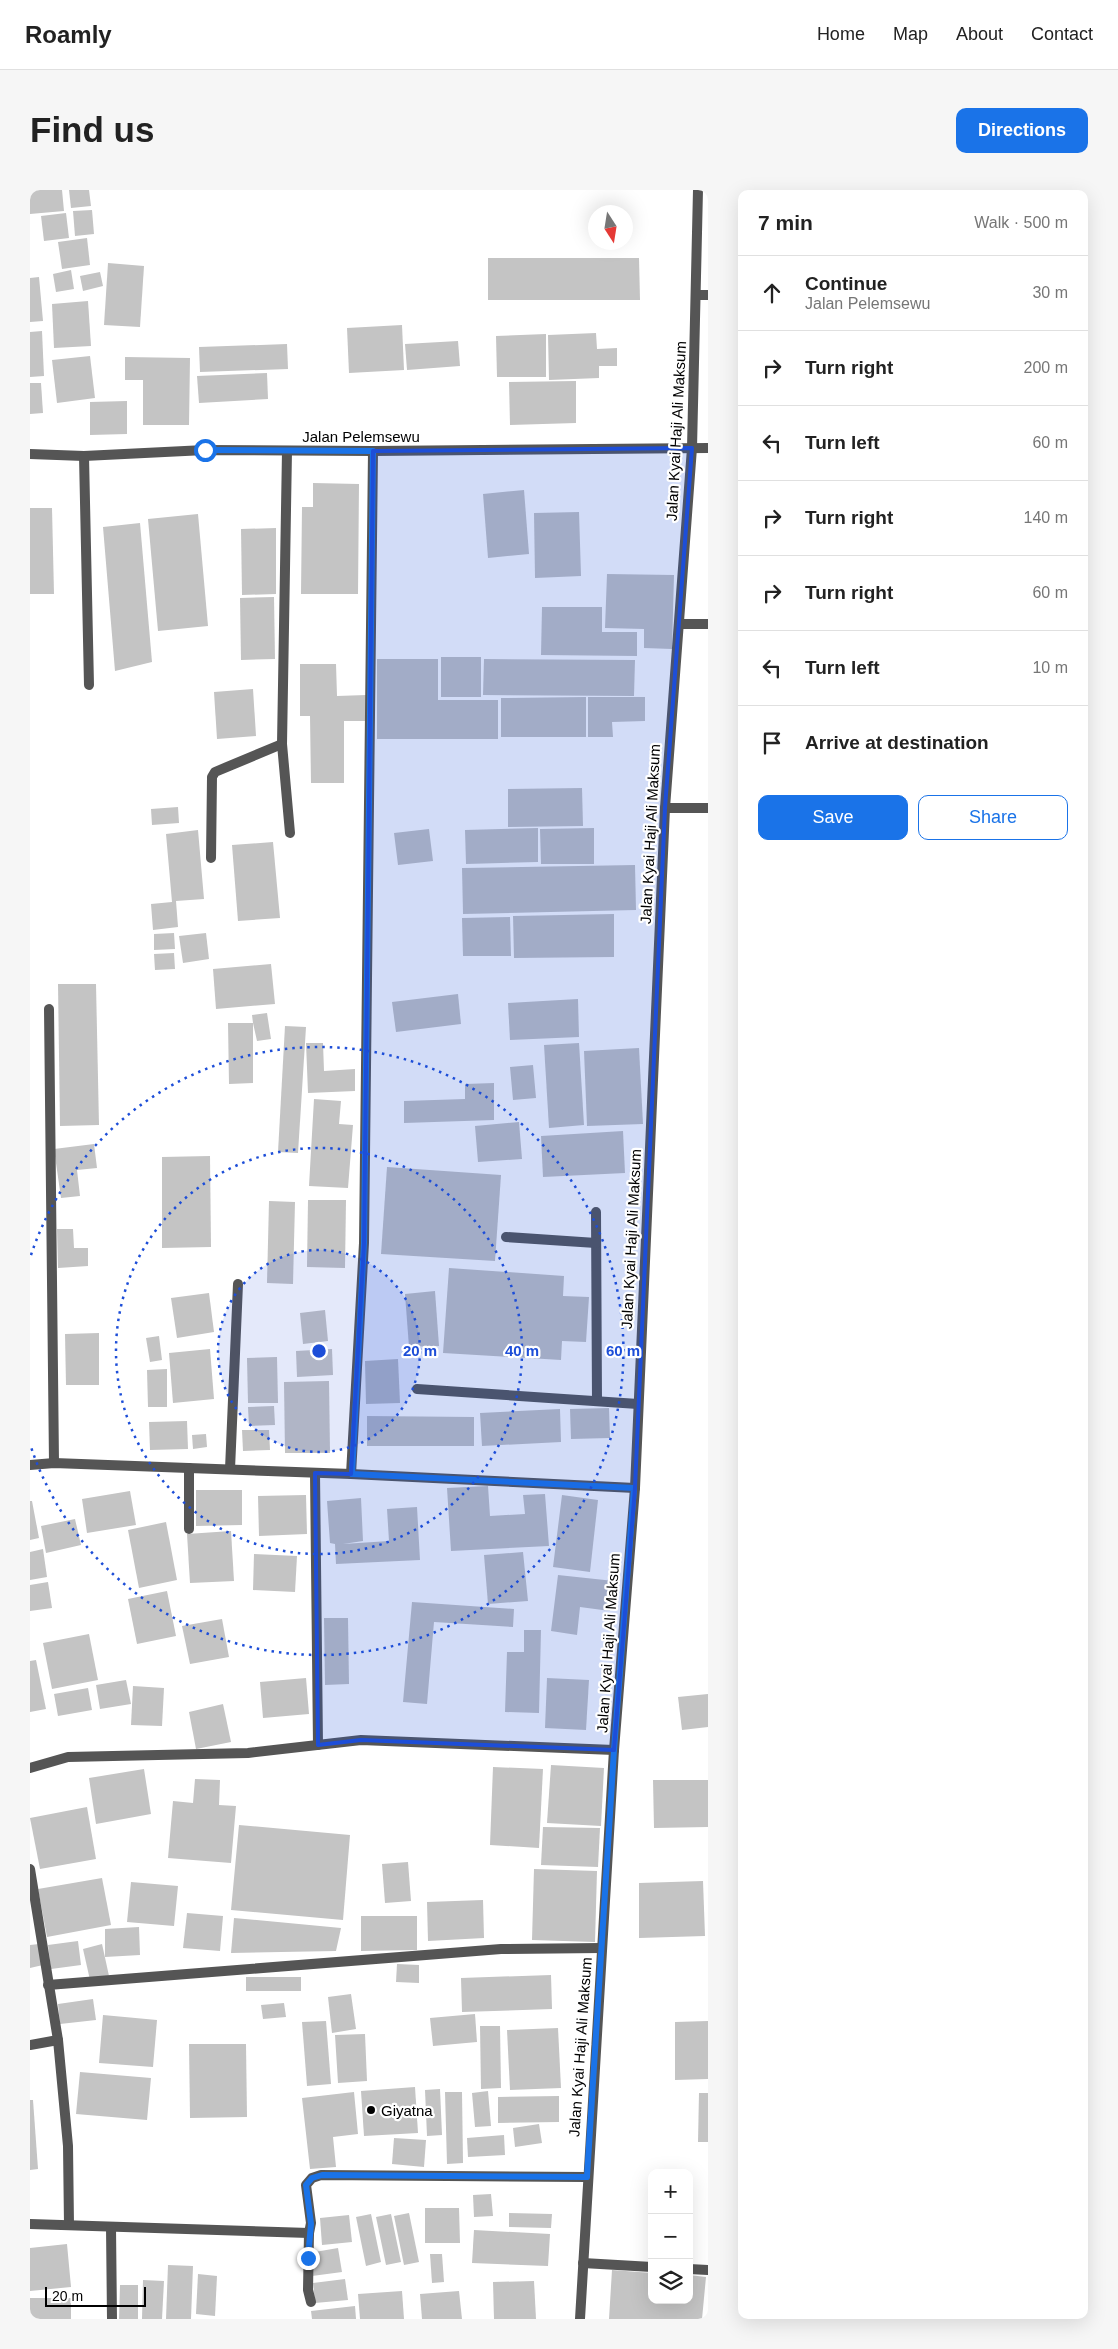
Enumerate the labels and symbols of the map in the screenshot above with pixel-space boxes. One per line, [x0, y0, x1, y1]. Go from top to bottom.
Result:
north arrow [588, 205, 633, 250]
street label: Jalan Kyai Haji Ali Maksum [663, 341, 689, 521]
street label: Jalan Pelemsewu [302, 428, 420, 445]
route start [194, 439, 217, 462]
street label: Jalan Kyai Haji Ali Maksum [637, 744, 663, 924]
street label: Jalan Kyai Haji Ali Maksum [618, 1149, 644, 1329]
centre of rings [310, 1342, 328, 1360]
text: 20 m [403, 1342, 437, 1359]
text: 40 m [505, 1342, 539, 1359]
text: 60 m [606, 1342, 640, 1359]
street label: Jalan Kyai Haji Ali Maksum [593, 1553, 623, 1733]
street label: Jalan Kyai Haji Ali Maksum [565, 1957, 595, 2137]
place label: Giyatna [381, 2102, 433, 2119]
marker: Giyatna [365, 2104, 377, 2116]
route end [297, 2247, 320, 2270]
scale bar [45, 2284, 146, 2307]

